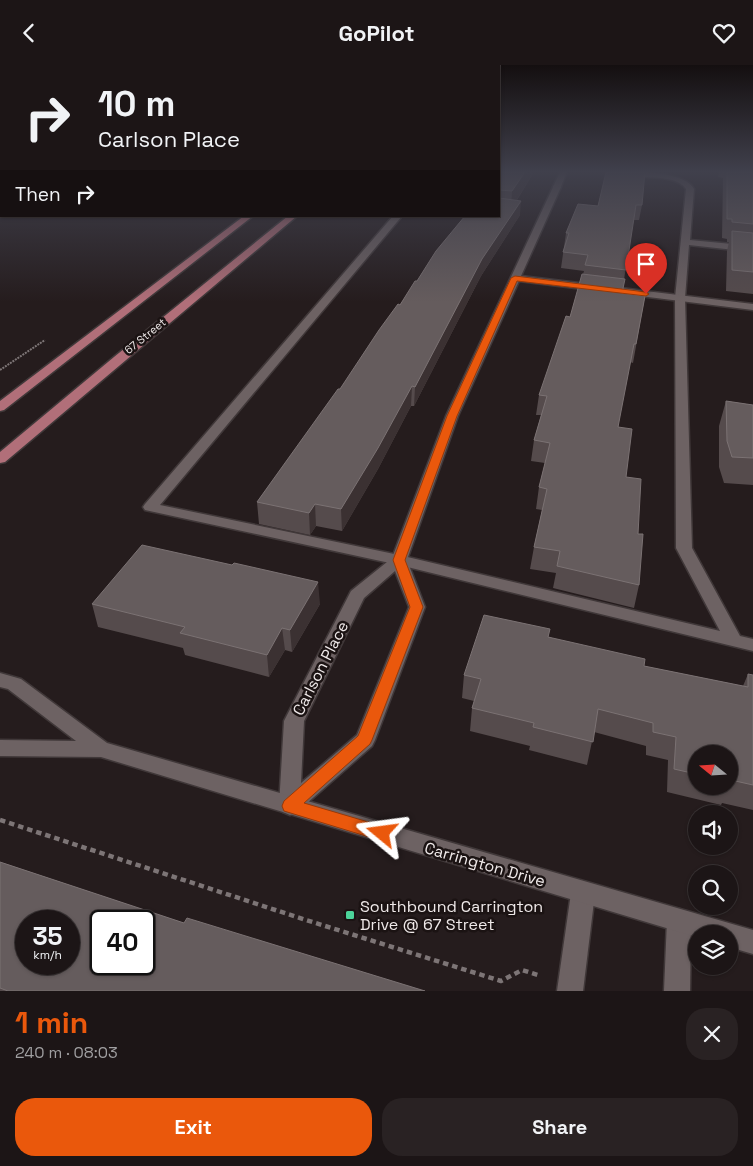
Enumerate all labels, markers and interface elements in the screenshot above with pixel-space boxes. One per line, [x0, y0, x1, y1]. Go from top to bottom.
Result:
icon: back [15, 19, 43, 47]
text: GoPilot [338, 19, 415, 47]
icon: heart [710, 19, 738, 47]
text: 10 m [98, 82, 175, 126]
icon: right [15, 85, 80, 150]
text: Carlson Place [98, 125, 240, 153]
icon: right [71, 180, 99, 208]
text: Then [15, 182, 61, 207]
pin [625, 243, 667, 294]
icon: arrive [632, 250, 660, 278]
street label: 67 Street [121, 315, 169, 357]
street label: Carlson Place [288, 617, 353, 719]
north arrow [688, 745, 738, 795]
map controls [688, 745, 738, 975]
button: sound [688, 805, 738, 855]
position arrow [355, 806, 407, 858]
street label: Carrington Drive [422, 837, 548, 892]
button: search [688, 865, 738, 915]
place label: Southbound Carrington Drive @ 67 Street [360, 896, 543, 935]
marker: Southbound Carrington Drive @ 67 Street [344, 909, 356, 921]
speed limit sign: 40 [90, 910, 155, 975]
text: 35 [32, 920, 63, 952]
button: layers [688, 925, 738, 975]
text: km/h [33, 947, 62, 963]
text: 1 min [15, 1003, 88, 1042]
button: close [686, 1008, 738, 1060]
text: 240 m · 08:03 [15, 1042, 118, 1063]
button: Exit [15, 1098, 372, 1156]
button: Share [382, 1098, 738, 1156]

